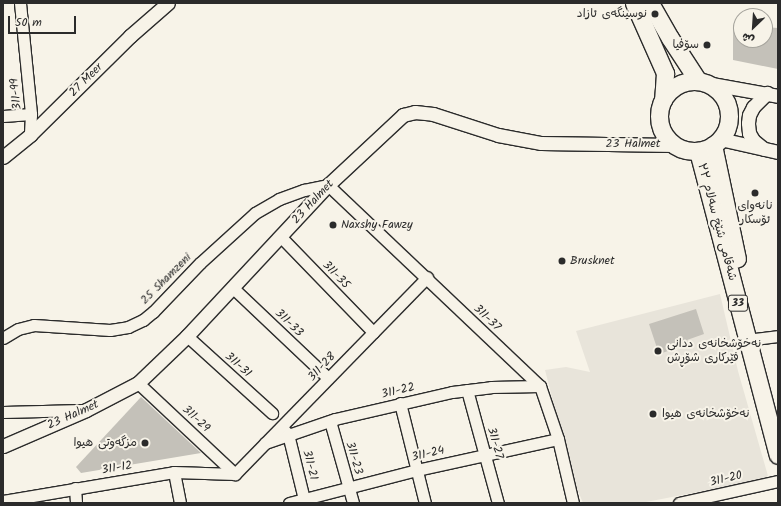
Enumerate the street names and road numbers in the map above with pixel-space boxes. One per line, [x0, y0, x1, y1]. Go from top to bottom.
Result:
street label: 27 Meer [66, 60, 106, 100]
street label: 311-99 [7, 78, 25, 110]
street label: 23 Halmet [606, 137, 660, 151]
street label: شەقامی شێخ سەلام ٣٣ [694, 162, 740, 282]
street label: 23 Halmet [289, 177, 337, 227]
street label: 25 Shamzeni [138, 251, 194, 307]
street label: 311-35 [319, 258, 353, 292]
road number: 33 [727, 294, 749, 312]
street label: 311-37 [470, 302, 504, 334]
street label: 311-33 [272, 306, 306, 340]
street label: 311-31 [222, 349, 254, 381]
street label: 311-28 [305, 350, 339, 384]
street label: 311-22 [380, 380, 416, 402]
street label: 23 Halmet [45, 397, 101, 433]
street label: 311-29 [179, 403, 213, 435]
street label: 311-27 [484, 425, 506, 461]
street label: 311-23 [342, 440, 366, 476]
street label: 311-24 [410, 443, 446, 465]
street label: 311-21 [299, 448, 321, 482]
street label: 311-12 [101, 458, 133, 478]
street label: 311-20 [708, 468, 744, 490]

